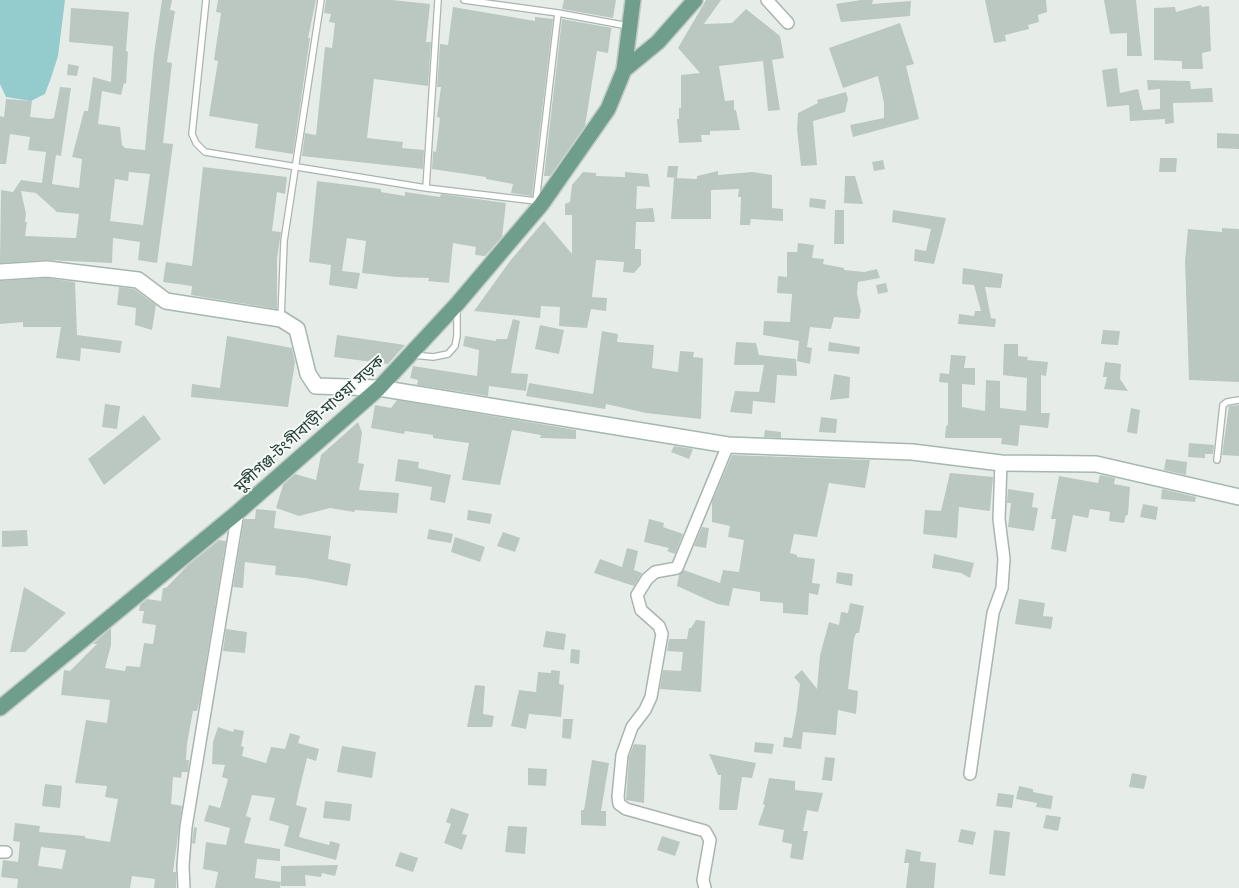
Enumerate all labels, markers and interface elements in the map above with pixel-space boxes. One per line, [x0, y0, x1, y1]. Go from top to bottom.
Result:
street label: মুন্সীগঞ্জ-টংগীবাড়ী-মাওয়া সড়ক [230, 351, 388, 497]

